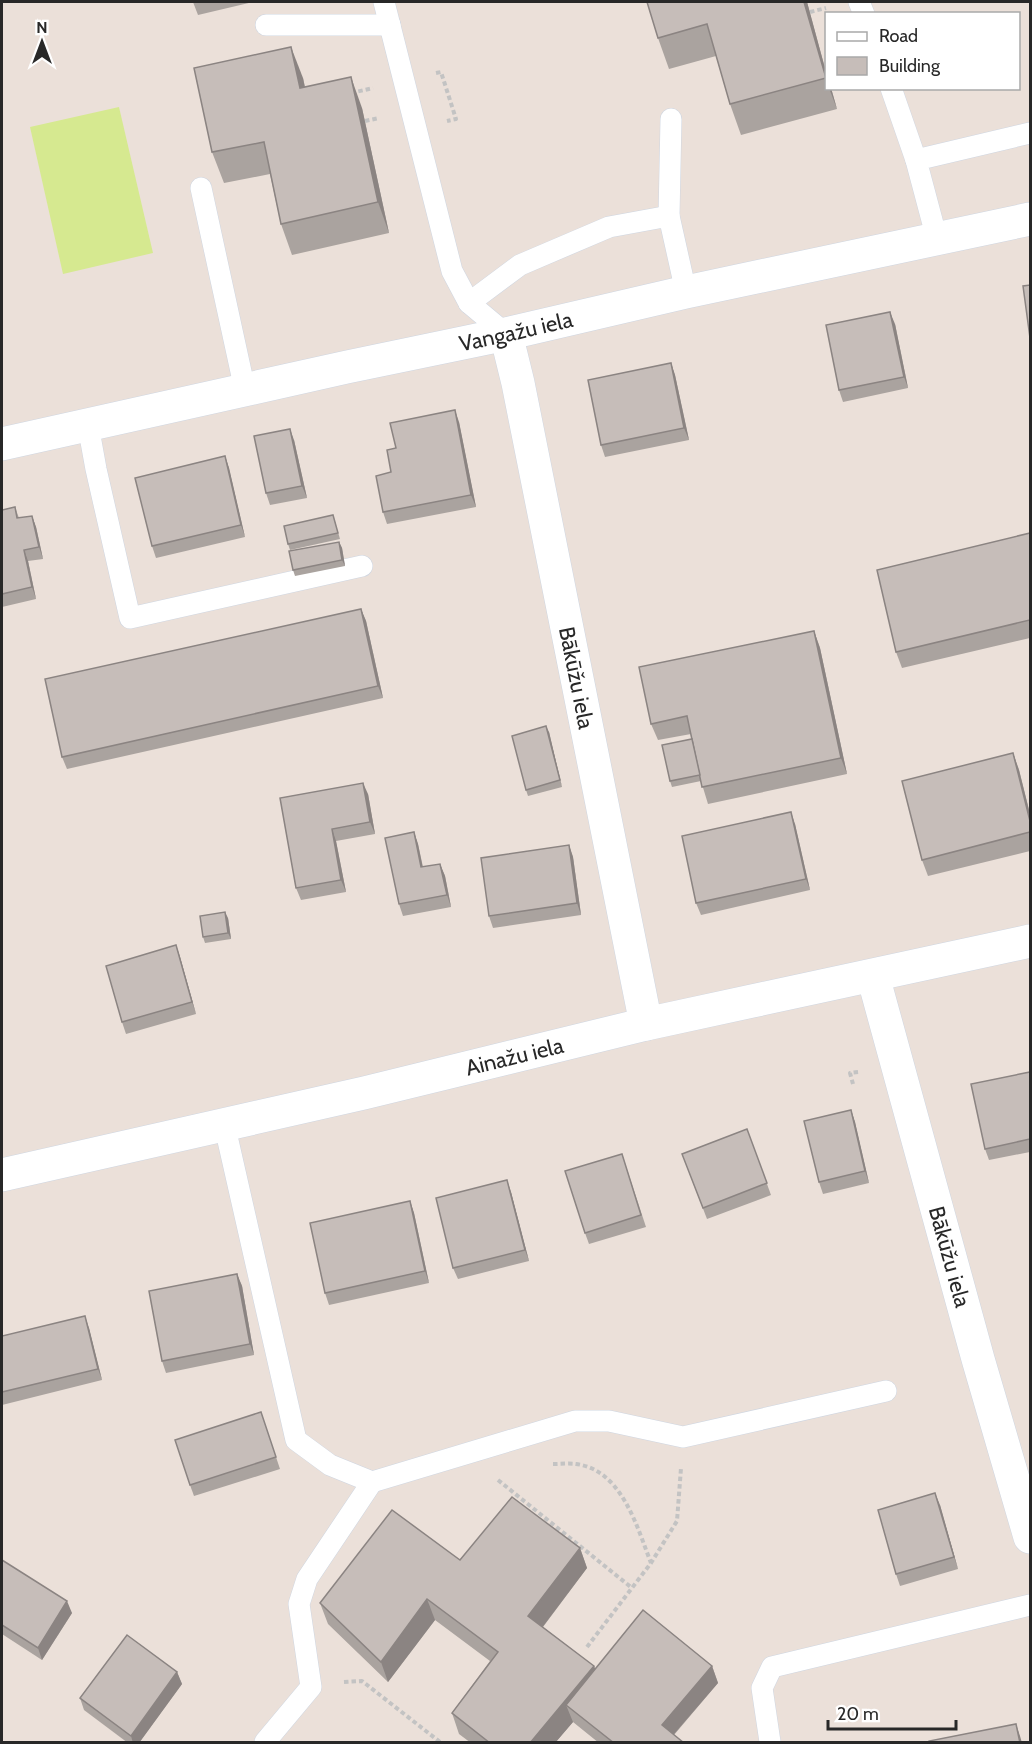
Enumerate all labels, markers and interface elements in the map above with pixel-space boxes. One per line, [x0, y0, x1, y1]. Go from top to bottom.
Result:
north arrow [12, 12, 72, 72]
legend [825, 12, 1020, 90]
text: N [36, 18, 48, 37]
text: Road [879, 25, 918, 47]
text: Building [879, 55, 941, 77]
street label: Vangažu iela [457, 305, 576, 357]
street label: Bākūžu iela [553, 624, 600, 732]
street label: Ainažu iela [463, 1031, 566, 1081]
street label: Bākūžu iela [923, 1203, 977, 1311]
scale bar [828, 1693, 956, 1731]
text: 20 m [837, 1703, 879, 1725]

